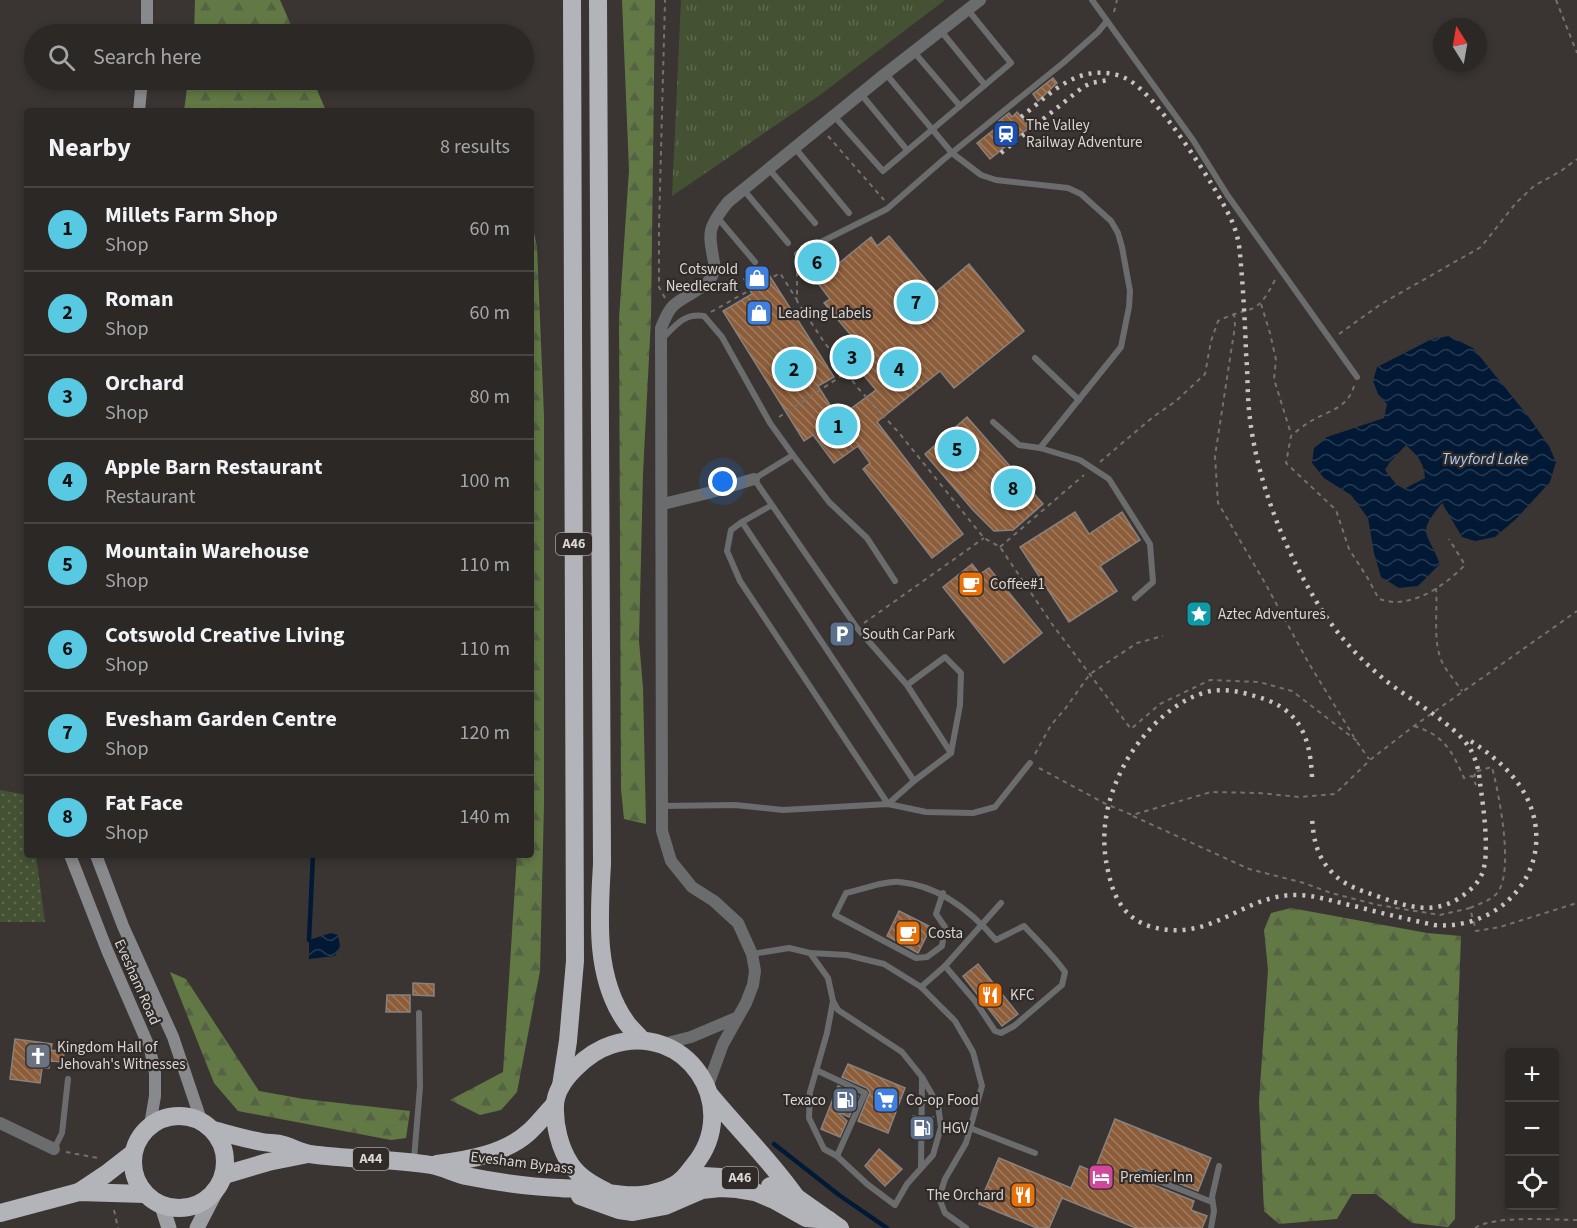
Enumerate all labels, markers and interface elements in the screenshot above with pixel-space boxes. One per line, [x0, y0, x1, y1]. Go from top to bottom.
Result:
north arrow [1433, 18, 1487, 72]
search box [24, 24, 534, 90]
icon: search [45, 41, 78, 74]
text: Search here [93, 41, 201, 73]
place label: The Valley Railway Adventure [1026, 115, 1143, 153]
station icon: The Valley Railway Adventure [991, 119, 1021, 149]
text: Nearby [48, 129, 131, 166]
text: 8 results [440, 133, 510, 161]
text: Millets Farm Shop [105, 199, 278, 231]
text: 1 [62, 215, 73, 243]
text: 60 m [470, 215, 510, 243]
text: Shop [105, 231, 149, 259]
pin: 6 [798, 240, 836, 284]
place label: Cotswold Needlecraft [666, 259, 738, 297]
shop icon: Cotswold Needlecraft [742, 263, 772, 293]
pin: 7 [896, 280, 936, 324]
text: Roman [105, 283, 174, 315]
shop icon: Leading Labels [744, 298, 774, 328]
text: 2 [62, 299, 73, 327]
text: 60 m [470, 299, 510, 327]
place label: Leading Labels [778, 303, 871, 324]
text: Shop [105, 315, 149, 343]
pin: 3 [832, 334, 872, 380]
pin: 2 [774, 346, 814, 392]
pin: 4 [880, 346, 918, 392]
text: Orchard [105, 367, 184, 399]
text: 3 [62, 383, 73, 411]
text: 80 m [470, 383, 510, 411]
text: Shop [105, 399, 149, 427]
pin: 1 [818, 404, 858, 448]
pin: 5 [938, 426, 976, 472]
water label: Twyford Lake [1442, 448, 1529, 470]
text: Apple Barn Restaurant [105, 451, 322, 483]
pin: 8 [994, 466, 1032, 510]
text: 4 [62, 467, 73, 495]
text: 100 m [460, 467, 510, 495]
your location [708, 467, 737, 496]
text: Restaurant [105, 483, 196, 511]
road number: A46 [556, 533, 592, 555]
text: Mountain Warehouse [105, 535, 309, 567]
text: 5 [62, 551, 73, 579]
text: 110 m [460, 551, 510, 579]
text: Shop [105, 567, 149, 595]
cafe icon: Coffee#1 [956, 569, 986, 599]
place label: Coffee#1 [990, 574, 1045, 595]
place icon: Aztec Adventures [1184, 599, 1214, 629]
place label: Aztec Adventures [1218, 604, 1326, 625]
text: Cotswold Creative Living [105, 619, 344, 651]
parking icon: South Car Park [827, 619, 857, 649]
place label: South Car Park [862, 624, 955, 645]
text: 6 [62, 635, 73, 663]
text: 110 m [460, 635, 510, 663]
text: Shop [105, 651, 149, 679]
text: Evesham Garden Centre [105, 703, 337, 735]
text: 7 [62, 719, 73, 747]
text: 120 m [460, 719, 510, 747]
text: Shop [105, 735, 149, 763]
text: Fat Face [105, 787, 183, 819]
text: 8 [62, 803, 73, 831]
text: 140 m [460, 803, 510, 831]
text: Shop [105, 819, 149, 847]
cafe icon: Costa [893, 918, 923, 948]
place label: Costa [928, 923, 963, 944]
street label: Evesham Road [109, 936, 165, 1028]
restaurant icon: KFC [975, 980, 1005, 1010]
place label: KFC [1010, 985, 1035, 1006]
place label: Kingdom Hall of Jehovah's Witnesses [57, 1037, 186, 1075]
church icon: Kingdom Hall of Jehovah's Witnesses [23, 1041, 53, 1071]
map controls [1505, 1048, 1559, 1210]
button: + [1505, 1048, 1559, 1102]
fuel station icon: Texaco [830, 1085, 860, 1115]
supermarket icon: Co-op Food [871, 1085, 901, 1115]
place label: Texaco [783, 1090, 826, 1111]
place label: Co-op Food [906, 1090, 979, 1111]
button: − [1505, 1102, 1559, 1156]
fuel station icon: HGV [907, 1113, 937, 1143]
place label: HGV [942, 1118, 969, 1139]
street label: Evesham Bypass [469, 1146, 575, 1180]
road number: A44 [353, 1148, 389, 1170]
button: locate [1505, 1156, 1559, 1210]
hotel icon: Premier Inn [1086, 1162, 1116, 1192]
road number: A46 [722, 1167, 758, 1189]
place label: Premier Inn [1120, 1167, 1193, 1188]
restaurant icon: The Orchard [1008, 1180, 1038, 1210]
place label: The Orchard [926, 1185, 1004, 1206]

